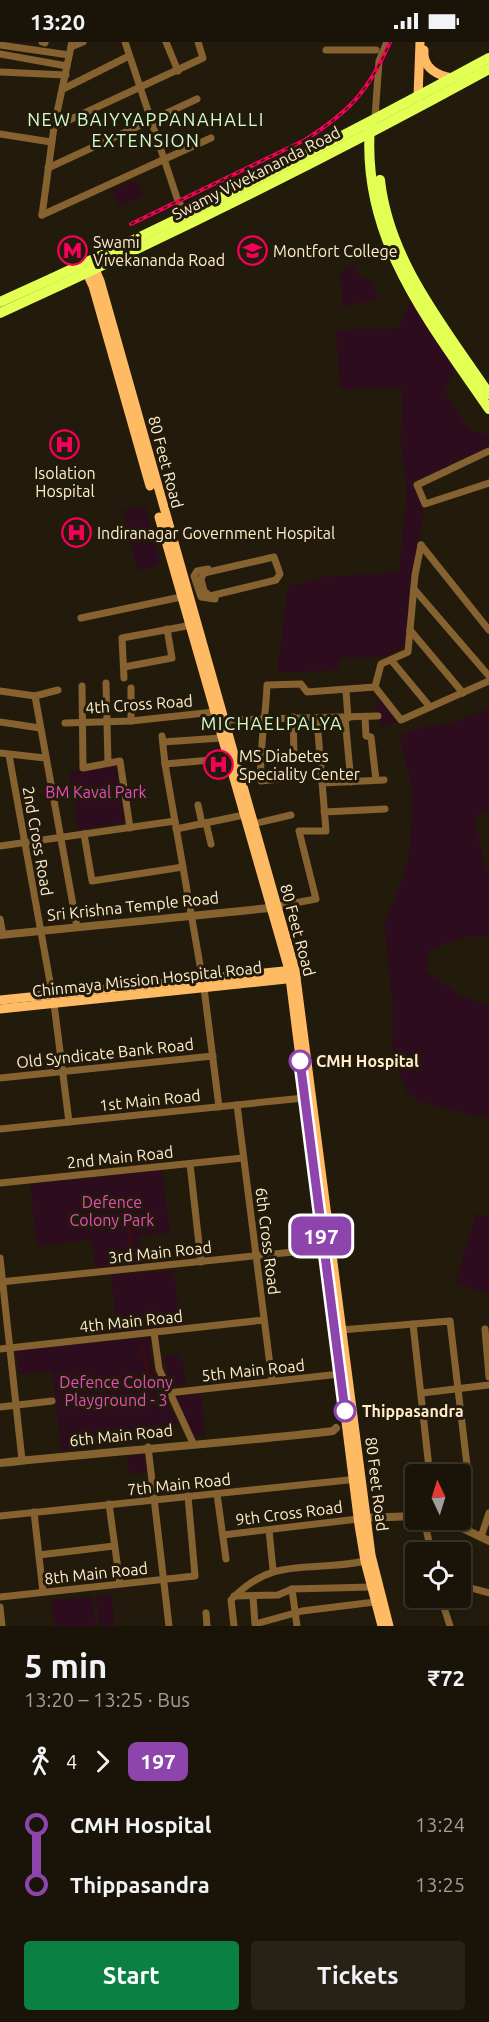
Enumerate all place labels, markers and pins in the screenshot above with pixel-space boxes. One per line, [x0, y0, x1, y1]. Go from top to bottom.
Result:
place label: Swami Vivekananda Road [93, 233, 225, 269]
metro station icon: Swami Vivekananda Road [56, 235, 88, 267]
school or university icon: Montfort College [236, 235, 268, 267]
place label: Montfort College [273, 242, 398, 260]
hospital icon: Isolation Hospital [49, 429, 81, 461]
place label: Isolation Hospital [34, 464, 96, 500]
hospital icon: Indiranagar Government Hospital [60, 517, 92, 549]
place label: Indiranagar Government Hospital [97, 524, 335, 542]
place label: MS Diabetes Speciality Center [239, 747, 360, 783]
hospital icon: MS Diabetes Speciality Center [202, 749, 234, 781]
marker: CMH Hospital [289, 1050, 311, 1072]
place label: CMH Hospital [316, 1052, 419, 1070]
marker: Thippasandra [334, 1400, 356, 1422]
place label: Thippasandra [362, 1402, 464, 1420]

